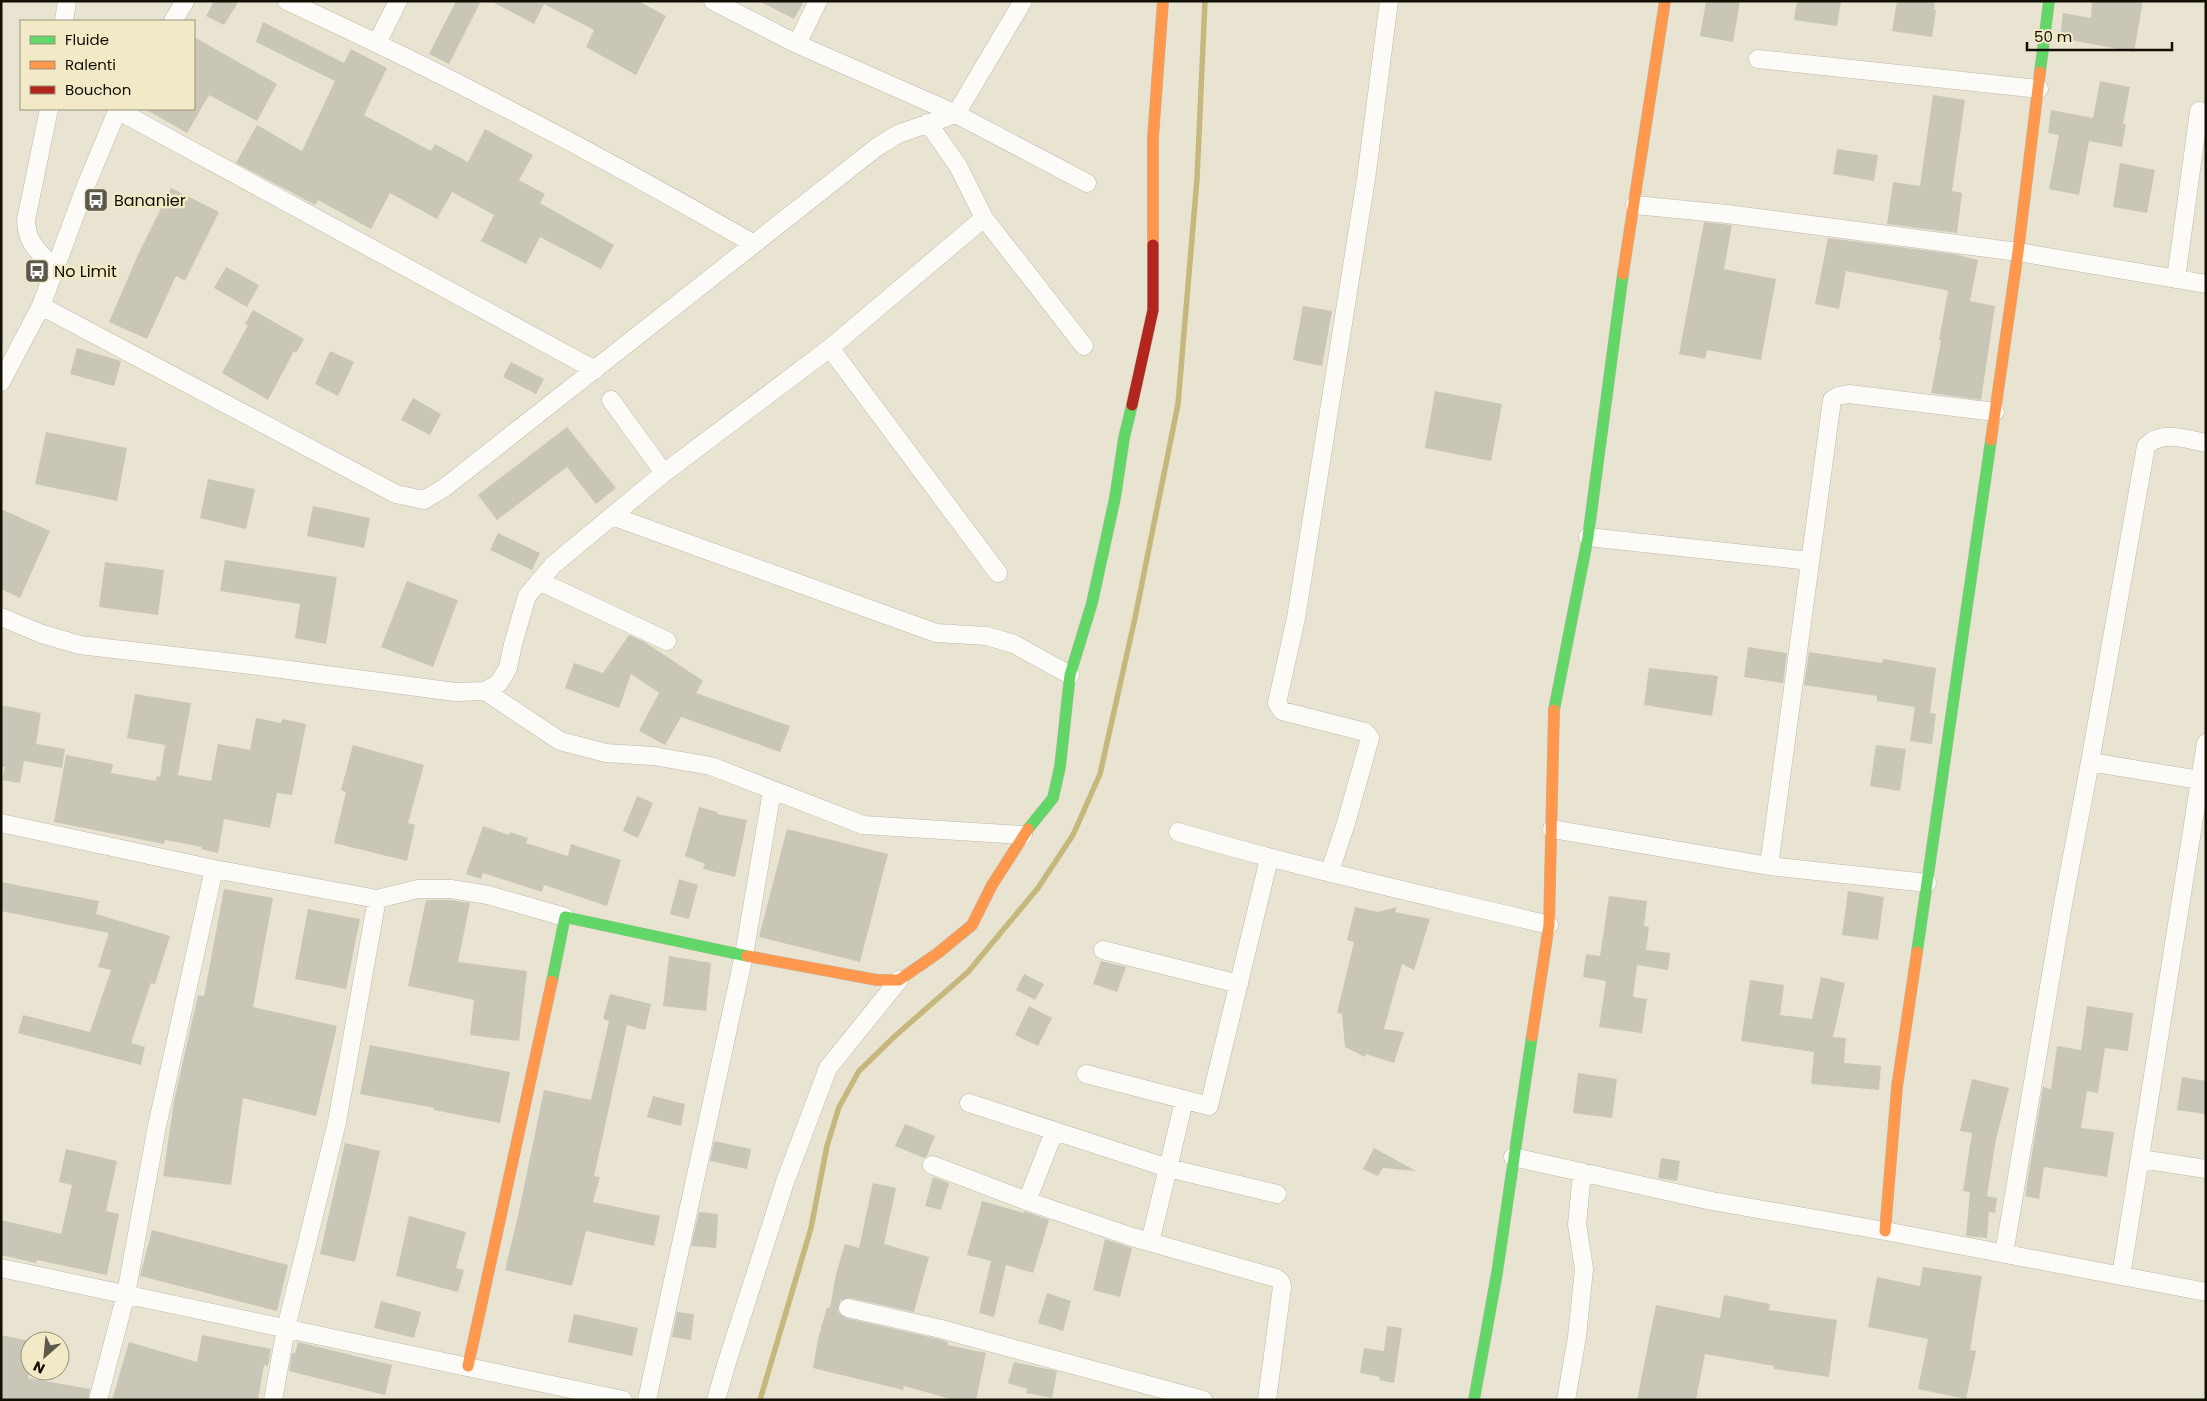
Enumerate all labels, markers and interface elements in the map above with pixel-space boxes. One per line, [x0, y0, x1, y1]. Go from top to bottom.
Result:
legend [20, 20, 195, 110]
scale bar [2027, 20, 2172, 52]
text: 50 m [2034, 26, 2072, 47]
text: Fluide [65, 29, 109, 50]
text: Ralenti [65, 54, 116, 75]
text: Bouchon [65, 79, 131, 100]
bus stop icon: Bananier [83, 187, 109, 213]
place label: Bananier [114, 189, 186, 212]
bus stop icon: No Limit [24, 258, 50, 284]
place label: No Limit [54, 260, 117, 283]
north arrow [20, 1331, 70, 1381]
text: N [30, 1356, 48, 1379]

